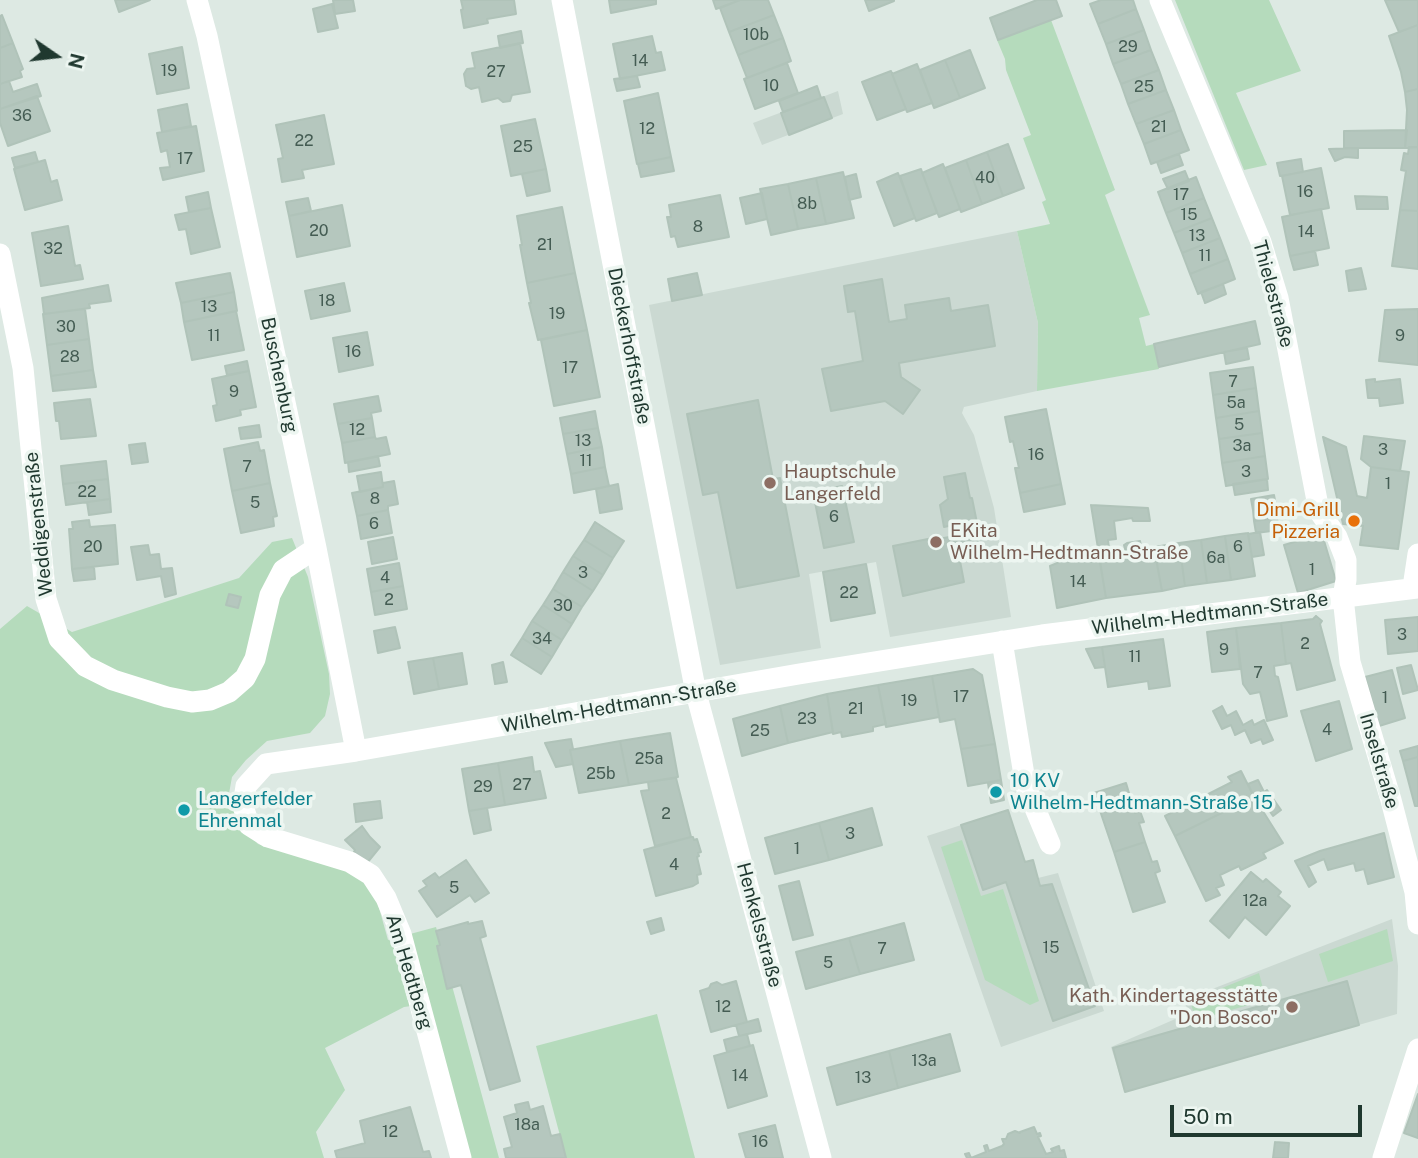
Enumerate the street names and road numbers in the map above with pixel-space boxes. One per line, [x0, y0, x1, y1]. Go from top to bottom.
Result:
street label: Thielestraße [1248, 238, 1298, 350]
street label: Dieckerhoffstraße [603, 266, 655, 426]
street label: Buschenburg [256, 315, 302, 435]
street label: Weddigenstraße [20, 451, 58, 597]
street label: Wilhelm-Hedtmann-Straße [1090, 588, 1330, 640]
street label: Wilhelm-Hedtmann-Straße [500, 674, 738, 738]
street label: Inselstraße [1354, 711, 1404, 811]
street label: Henkelsstraße [731, 860, 787, 990]
street label: Am Hedtberg [381, 912, 437, 1032]

